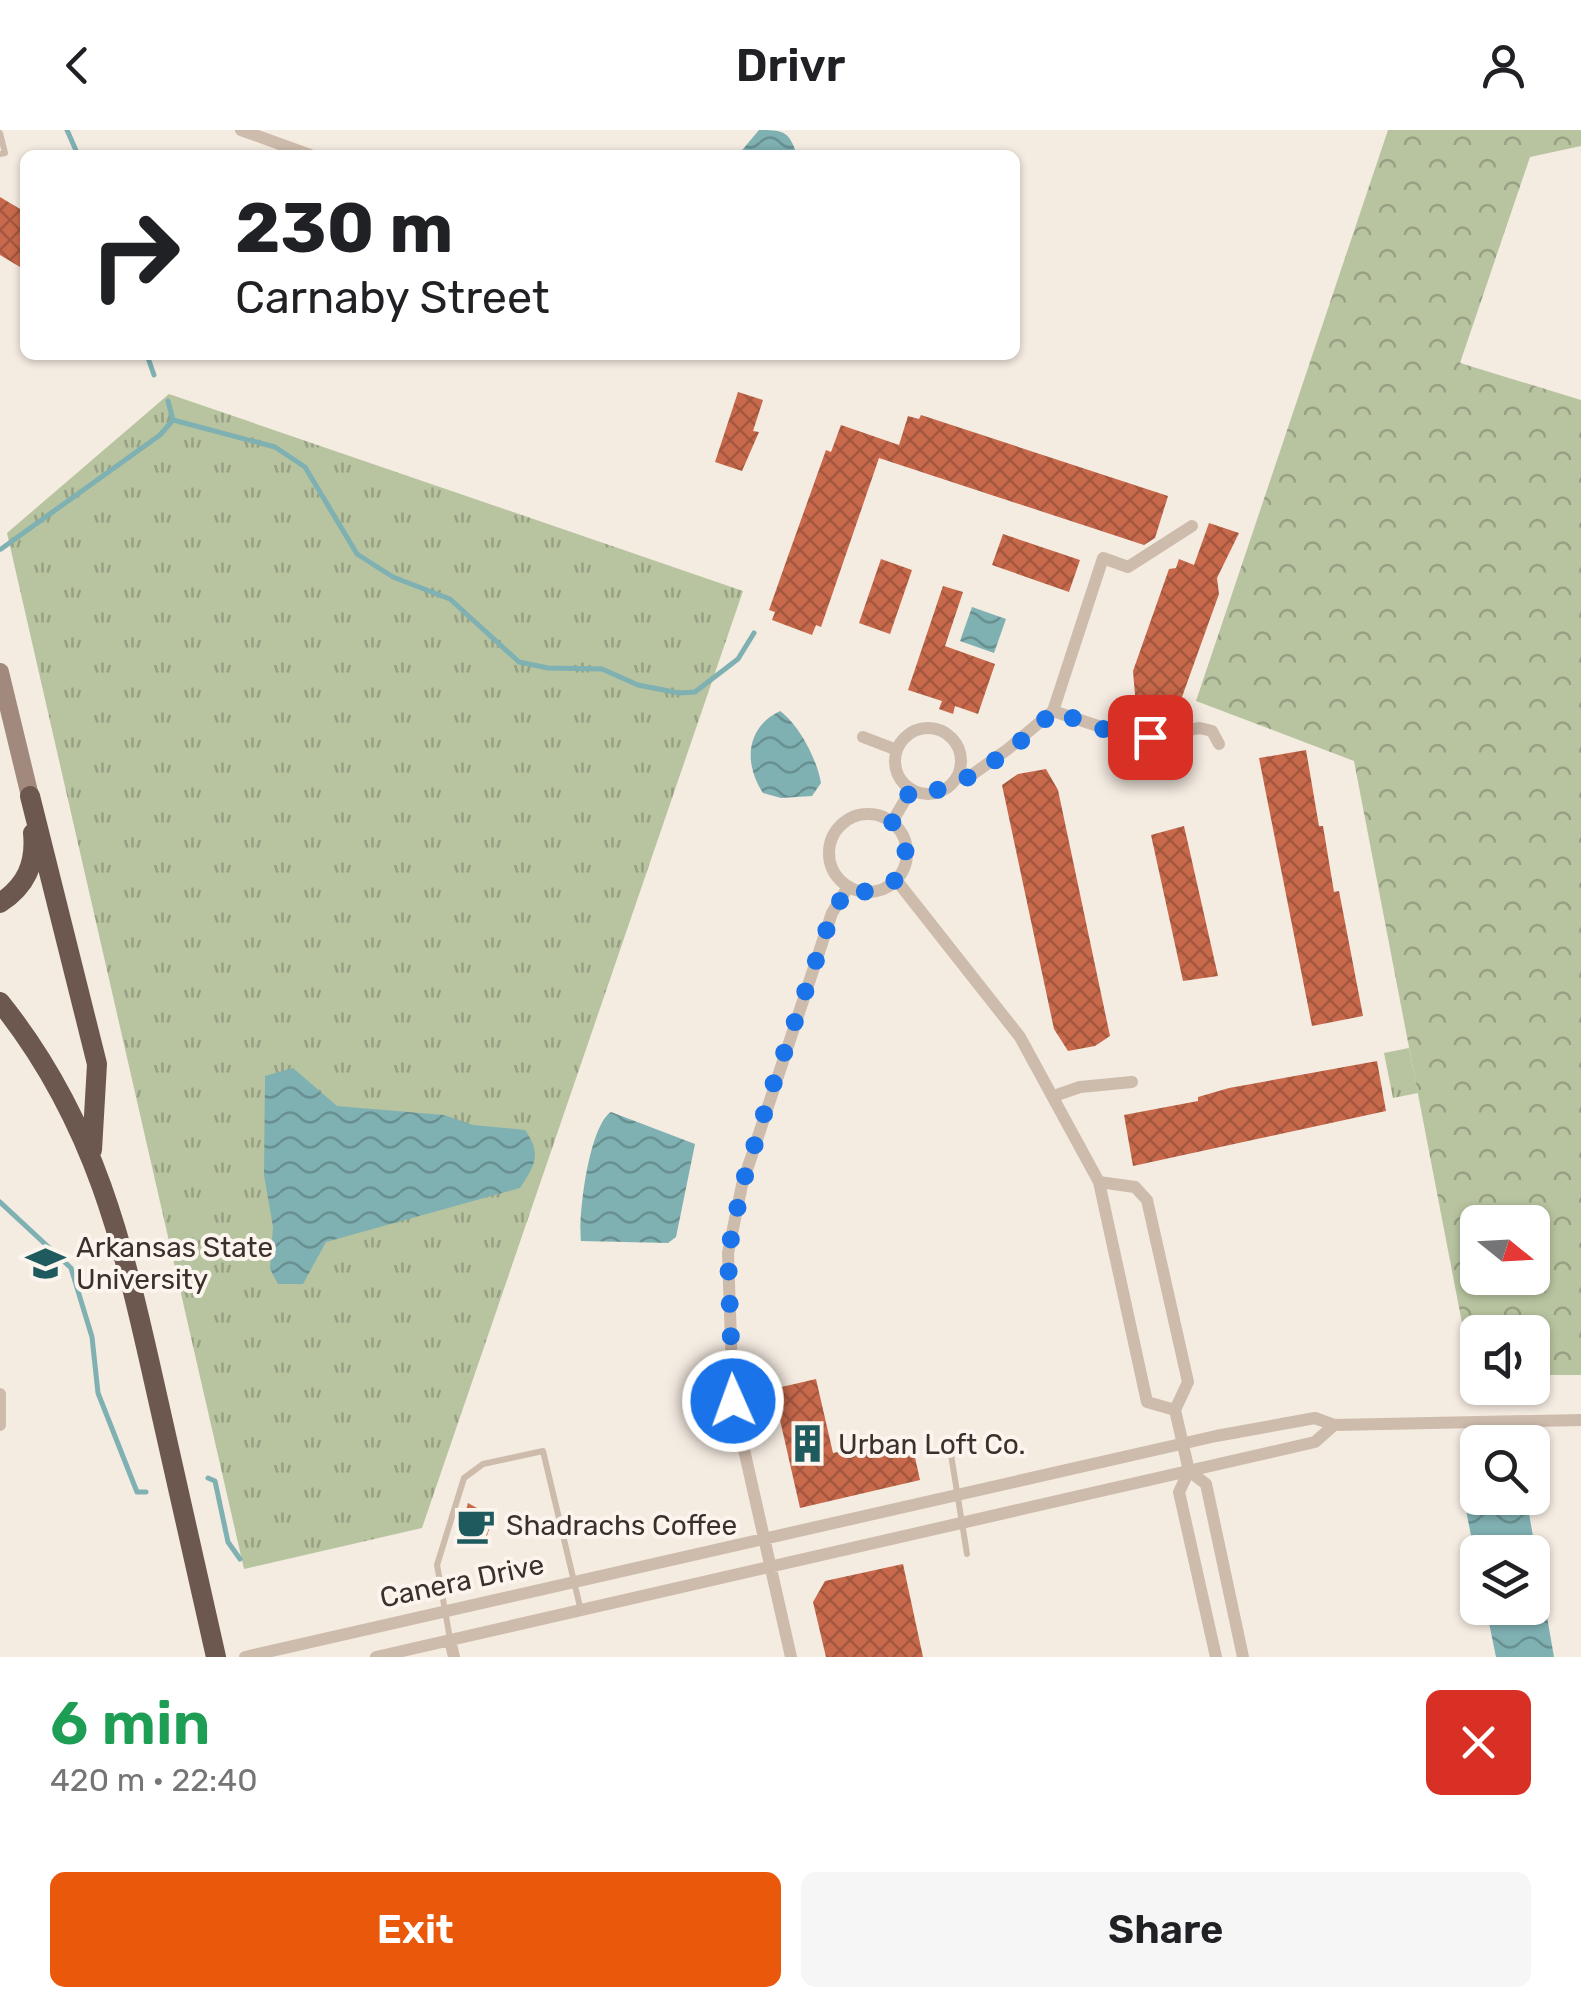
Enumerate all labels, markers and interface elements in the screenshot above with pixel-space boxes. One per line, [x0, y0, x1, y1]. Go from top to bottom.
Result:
icon: back [50, 38, 105, 93]
icon: person [1476, 38, 1531, 93]
text: Drivr [736, 39, 845, 92]
text: 230 m [235, 187, 453, 270]
icon: right [70, 190, 200, 320]
text: Carnaby Street [235, 271, 550, 324]
pin [1108, 695, 1193, 780]
icon: arrive [1123, 710, 1178, 765]
north arrow [1460, 1205, 1550, 1295]
map controls [1460, 1205, 1550, 1625]
place label: Arkansas State University [76, 1231, 273, 1296]
school or university icon: Arkansas State University [25, 1242, 67, 1284]
button: sound [1460, 1315, 1550, 1405]
position arrow [681, 1349, 785, 1453]
building icon: Urban Loft Co. [787, 1423, 829, 1465]
button: search [1460, 1425, 1550, 1515]
place label: Urban Loft Co. [838, 1428, 1026, 1461]
cafe icon: Shadrachs Coffee [455, 1504, 497, 1546]
place label: Shadrachs Coffee [506, 1509, 737, 1542]
button: layers [1460, 1535, 1550, 1625]
street label: Canera Drive [377, 1548, 547, 1614]
text: 6 min [50, 1688, 211, 1759]
button: close [1426, 1690, 1531, 1795]
text: 420 m · 22:40 [50, 1761, 257, 1799]
button: Exit [50, 1872, 781, 1987]
button: Share [801, 1872, 1531, 1987]

